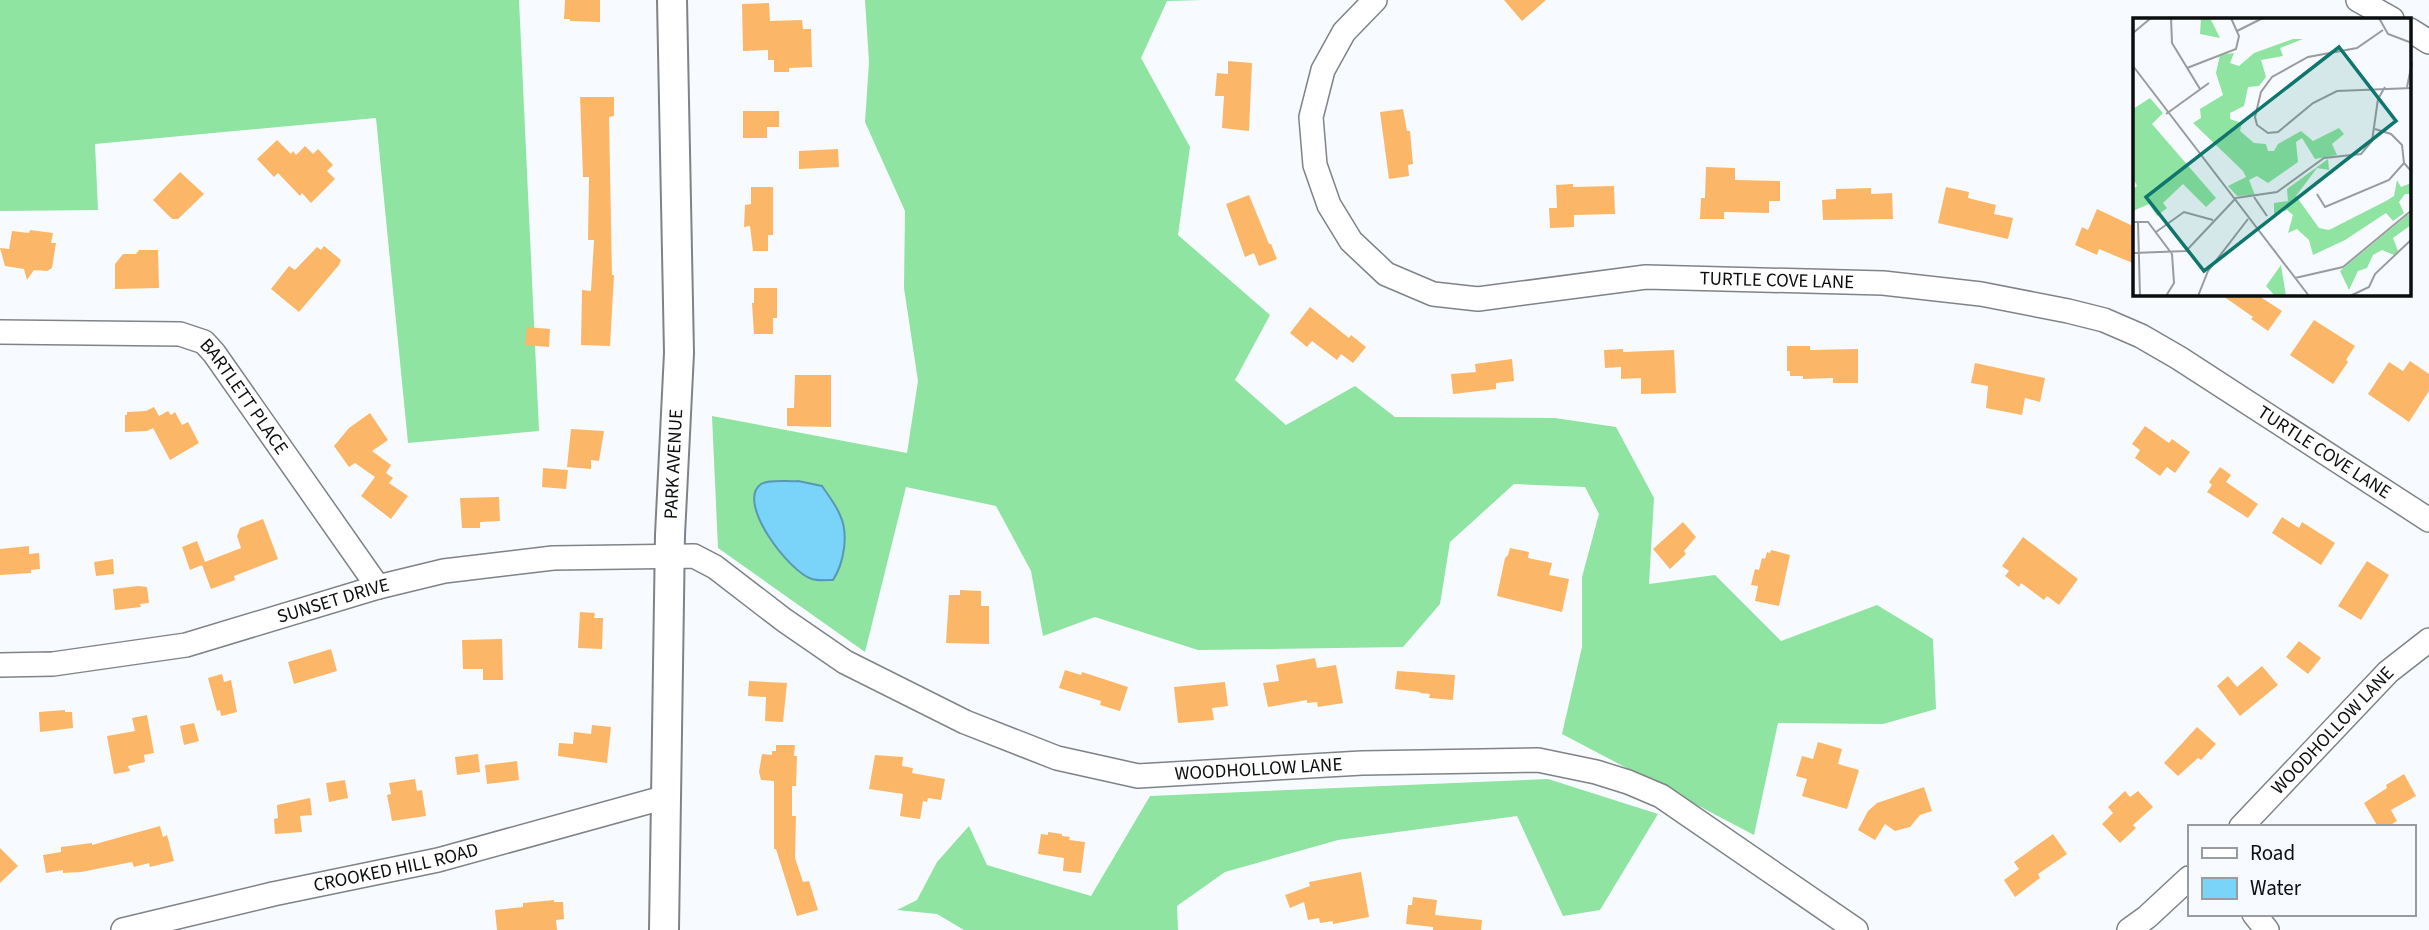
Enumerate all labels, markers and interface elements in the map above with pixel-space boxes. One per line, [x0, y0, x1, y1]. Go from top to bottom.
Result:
inset map [2133, 18, 2412, 296]
street label: TURTLE COVE LANE [1699, 265, 1854, 296]
street label: BARTLETT PLACE [194, 332, 295, 460]
street label: TURTLE COVE LANE [2252, 399, 2397, 506]
street label: PARK AVENUE [657, 408, 690, 520]
street label: SUNSET DRIVE [274, 571, 392, 630]
street label: WOODHOLLOW LANE [2265, 660, 2400, 801]
street label: WOODHOLLOW LANE [1174, 751, 1343, 787]
legend [2188, 825, 2415, 916]
street label: CROOKED HILL ROAD [311, 836, 482, 899]
text: Road [2250, 838, 2295, 868]
text: Water [2250, 873, 2302, 903]

